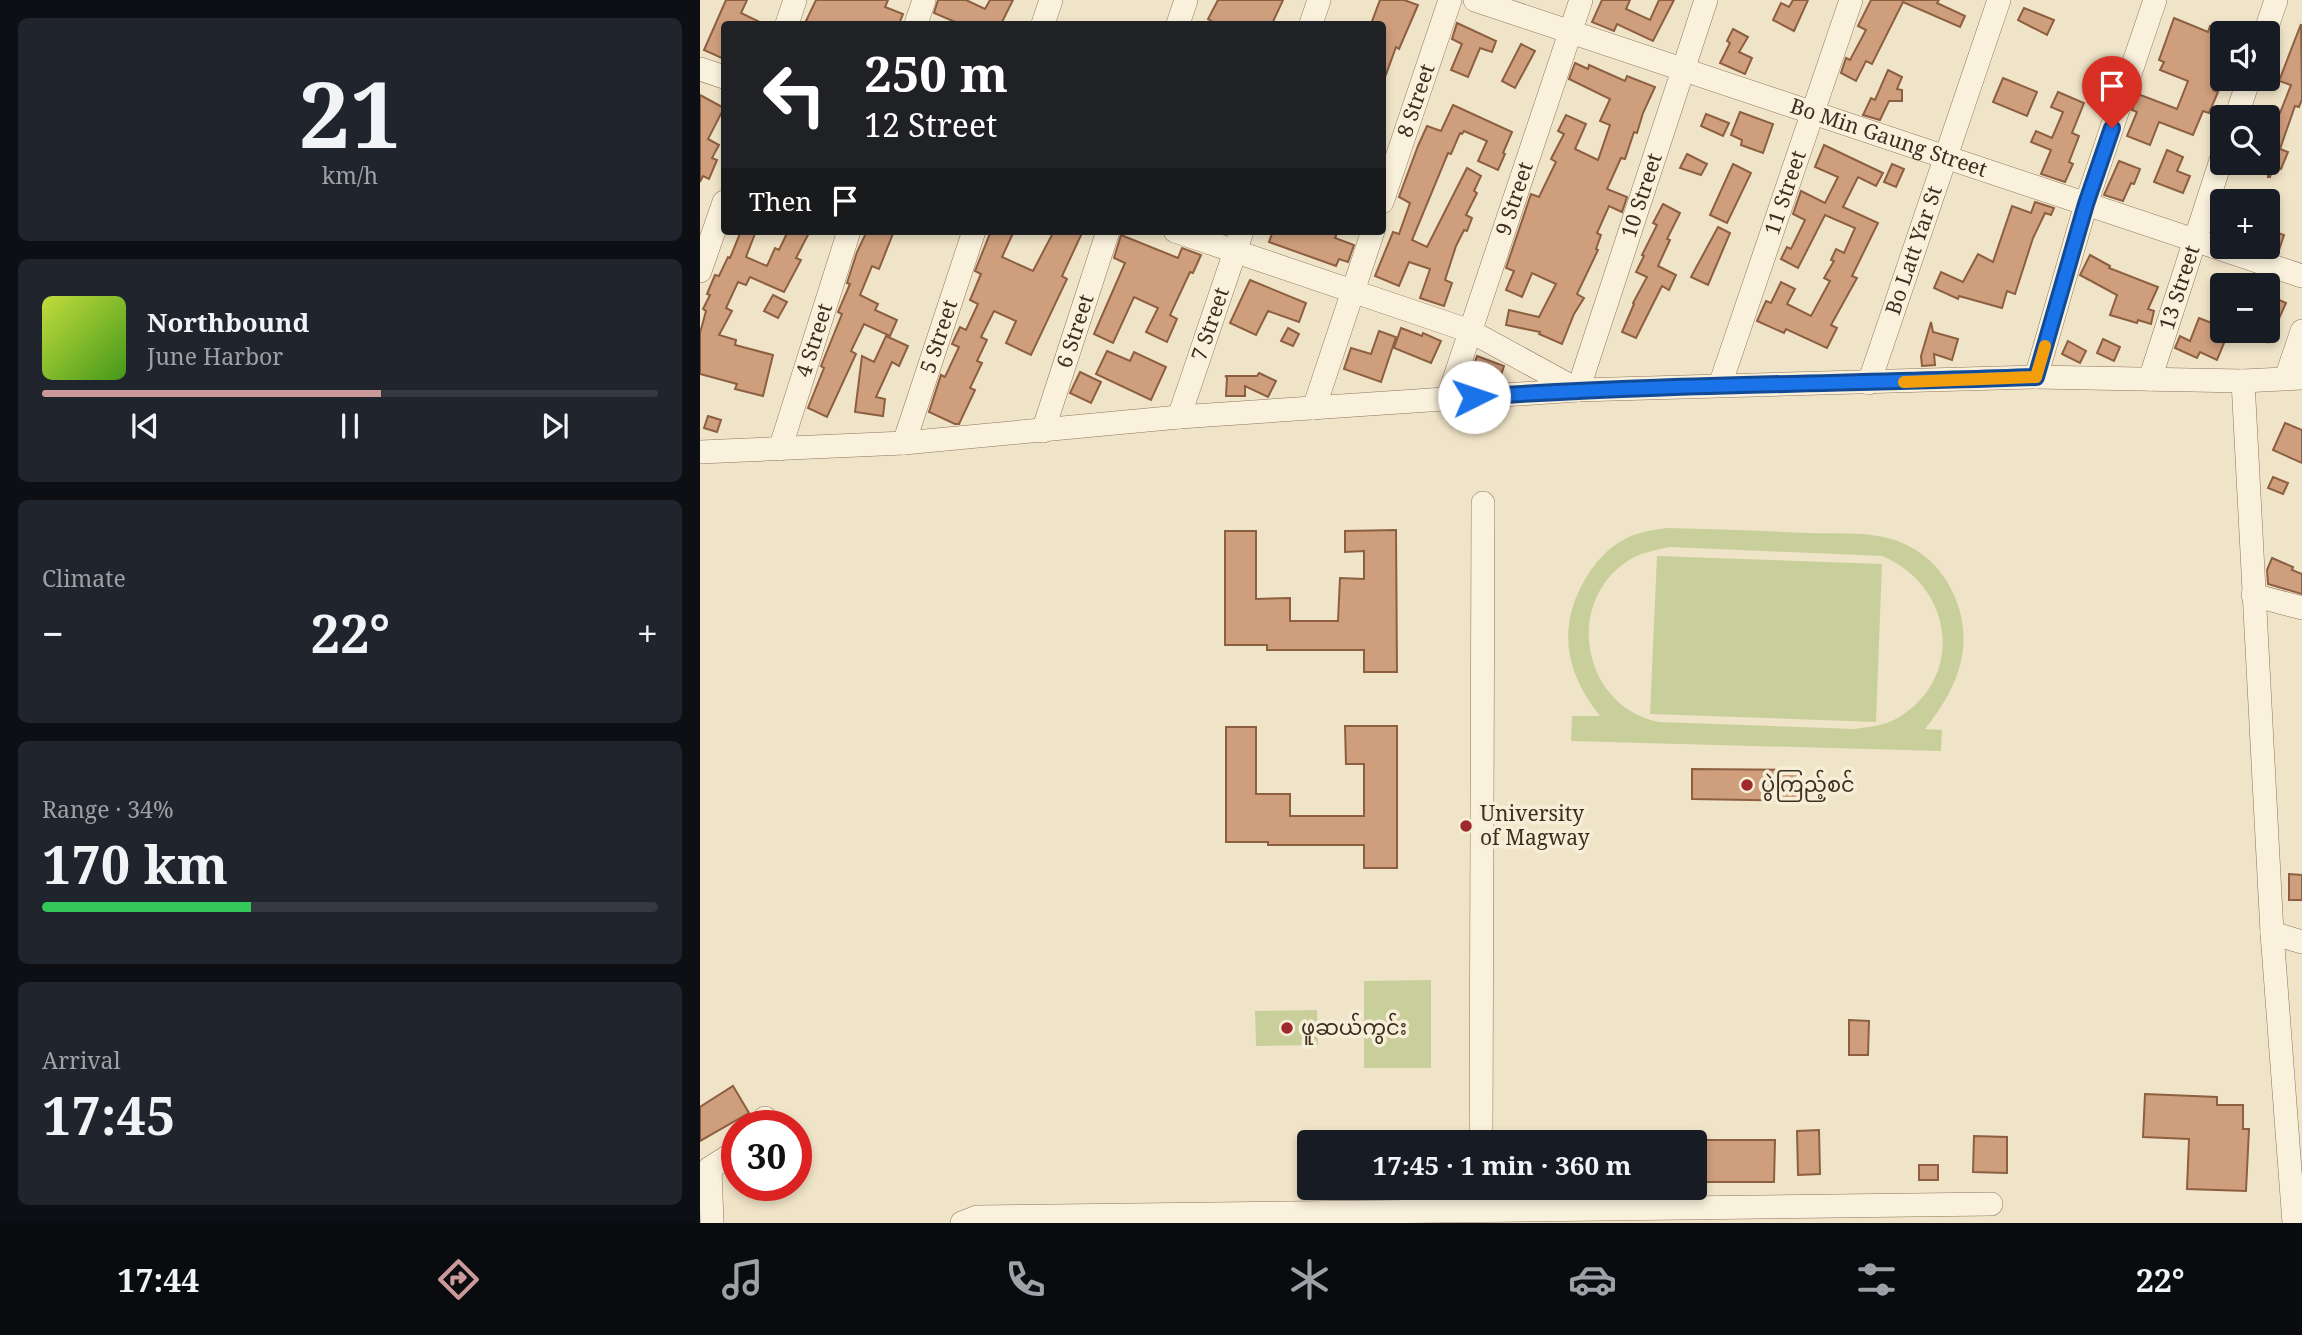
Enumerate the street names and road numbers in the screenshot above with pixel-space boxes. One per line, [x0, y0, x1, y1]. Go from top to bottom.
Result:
street label: 8 Street [1390, 60, 1441, 141]
street label: Bo Min Gaung Street [1787, 91, 1991, 183]
street label: 11 Street [1757, 147, 1812, 238]
street label: 10 Street [1614, 149, 1668, 241]
street label: 9 Street [1488, 158, 1539, 239]
street label: Bo Latt Yar St [1878, 182, 1948, 318]
street label: 13 Street [2152, 241, 2205, 333]
street label: 7 Street [1184, 283, 1235, 364]
street label: 6 Street [1049, 290, 1100, 371]
street label: 5 Street [913, 296, 963, 377]
street label: 4 Street [789, 300, 838, 380]

